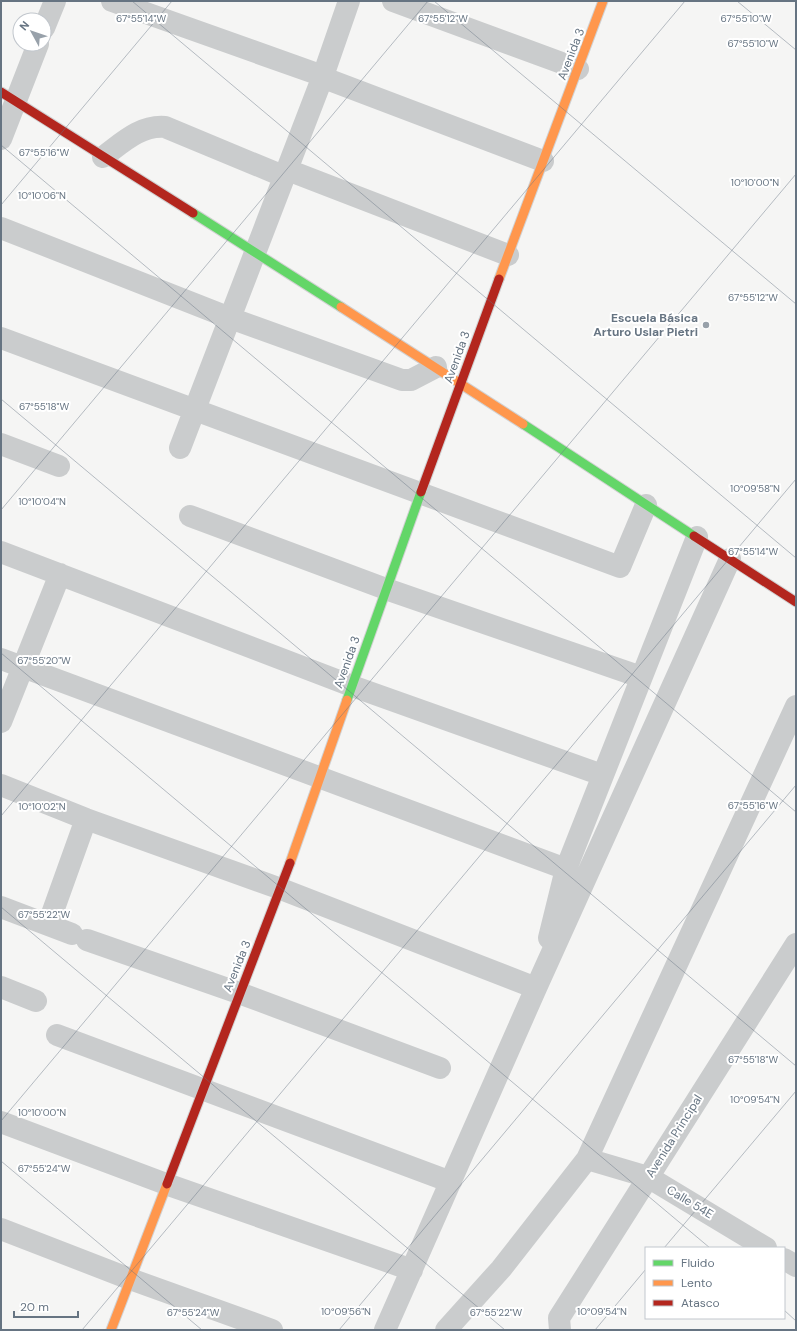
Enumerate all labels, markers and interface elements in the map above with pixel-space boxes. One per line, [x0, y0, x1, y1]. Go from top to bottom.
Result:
north arrow [12, 12, 52, 52]
text: 67°55'14"W [116, 12, 166, 25]
text: 67°55'12"W [418, 12, 468, 25]
text: 67°55'10"W [721, 12, 772, 25]
text: N [16, 18, 32, 33]
street label: Avenida 3 [554, 26, 588, 82]
text: 67°55'10"W [728, 37, 779, 50]
text: 67°55'16"W [19, 146, 70, 159]
text: 10°10'00"N [731, 176, 779, 189]
text: 10°10'06"N [18, 189, 66, 202]
text: 67°55'12"W [728, 291, 778, 304]
place label: Escuela Básica Arturo Uslar Pietri [593, 310, 698, 340]
marker: Escuela Básica Arturo Uslar Pietri [701, 320, 711, 330]
street label: Avenida 3 [440, 329, 474, 385]
text: 67°55'18"W [19, 400, 69, 413]
text: 10°09'58"N [730, 482, 780, 495]
text: 10°10'04"N [18, 495, 66, 508]
text: 67°55'14"W [728, 545, 778, 558]
street label: Avenida 3 [330, 634, 364, 690]
text: 67°55'20"W [17, 654, 71, 667]
text: 67°55'16"W [728, 799, 779, 812]
text: 10°10'02"N [18, 800, 66, 813]
text: 67°55'22"W [18, 908, 71, 921]
street label: Avenida 3 [219, 938, 255, 994]
text: 67°55'18"W [728, 1053, 778, 1066]
street label: Avenida Principal [642, 1092, 706, 1180]
text: 10°09'54"N [730, 1093, 780, 1106]
text: 10°10'00"N [18, 1106, 66, 1119]
text: 67°55'24"W [18, 1162, 71, 1175]
street label: Calle 54E [664, 1182, 717, 1222]
legend [645, 1247, 785, 1319]
text: Fluido [681, 1255, 715, 1271]
text: Lento [681, 1275, 712, 1291]
scale bar [14, 1293, 78, 1319]
text: Atasco [681, 1295, 720, 1311]
text: 20 m [20, 1299, 49, 1315]
text: 10°09'56"N [321, 1305, 371, 1318]
text: 10°09'54"N [577, 1305, 627, 1318]
text: 67°55'24"W [167, 1306, 220, 1319]
text: 67°55'22"W [470, 1306, 523, 1319]

